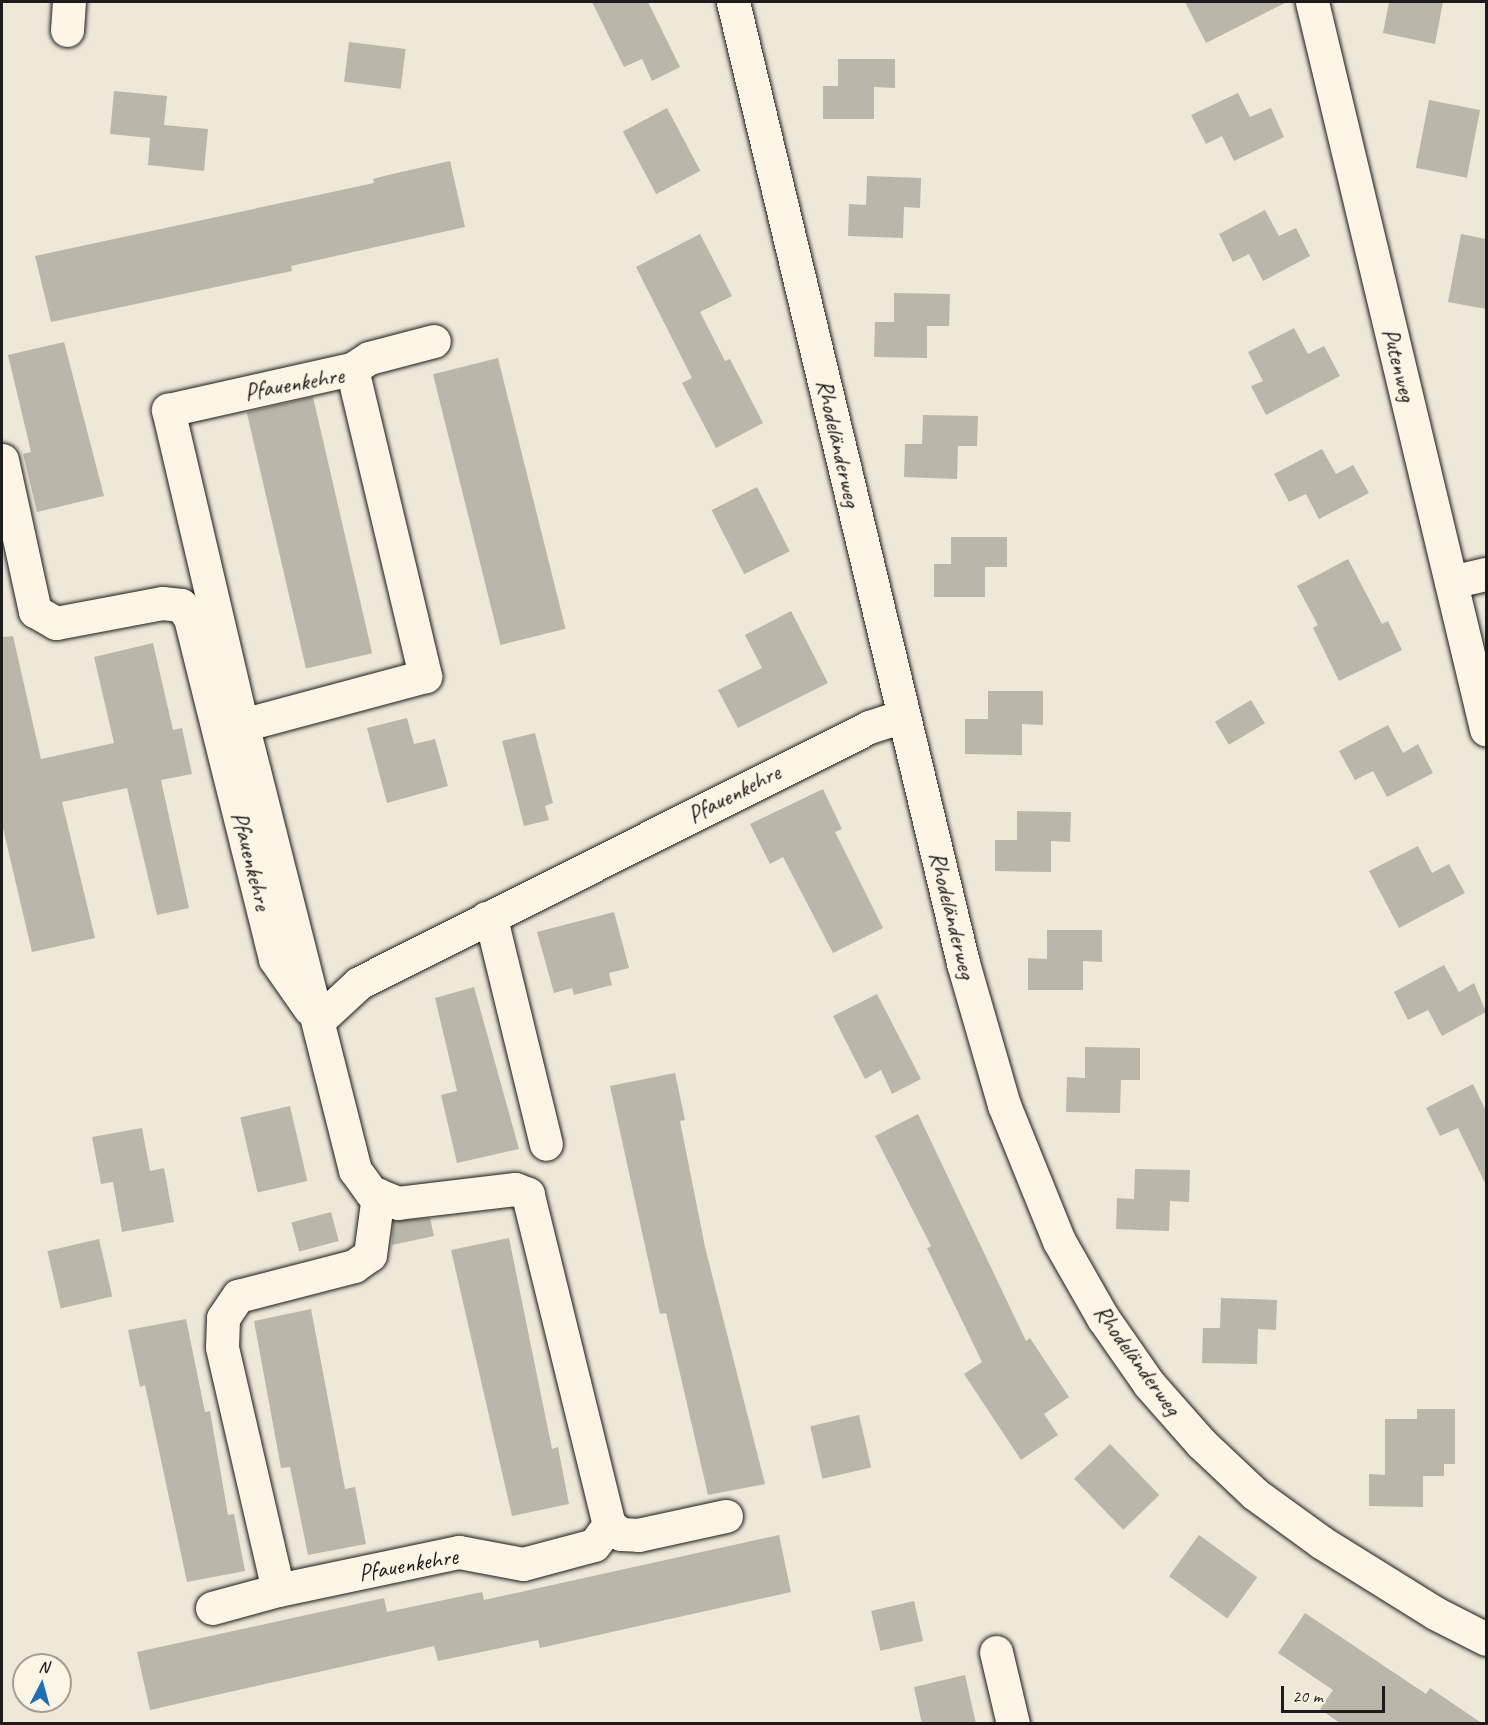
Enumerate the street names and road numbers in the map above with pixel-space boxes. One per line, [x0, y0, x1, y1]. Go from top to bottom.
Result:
street label: Putenweg [1376, 325, 1422, 405]
street label: Pfauenkehre [242, 361, 346, 407]
street label: Rhodeländerweg [809, 377, 867, 509]
street label: Pfauenkehre [683, 758, 785, 830]
street label: Pfauenkehre [225, 809, 277, 913]
street label: Rhodeländerweg [922, 849, 982, 981]
street label: Rhodeländerweg [1087, 1299, 1187, 1421]
street label: Pfauenkehre [356, 1542, 460, 1588]

